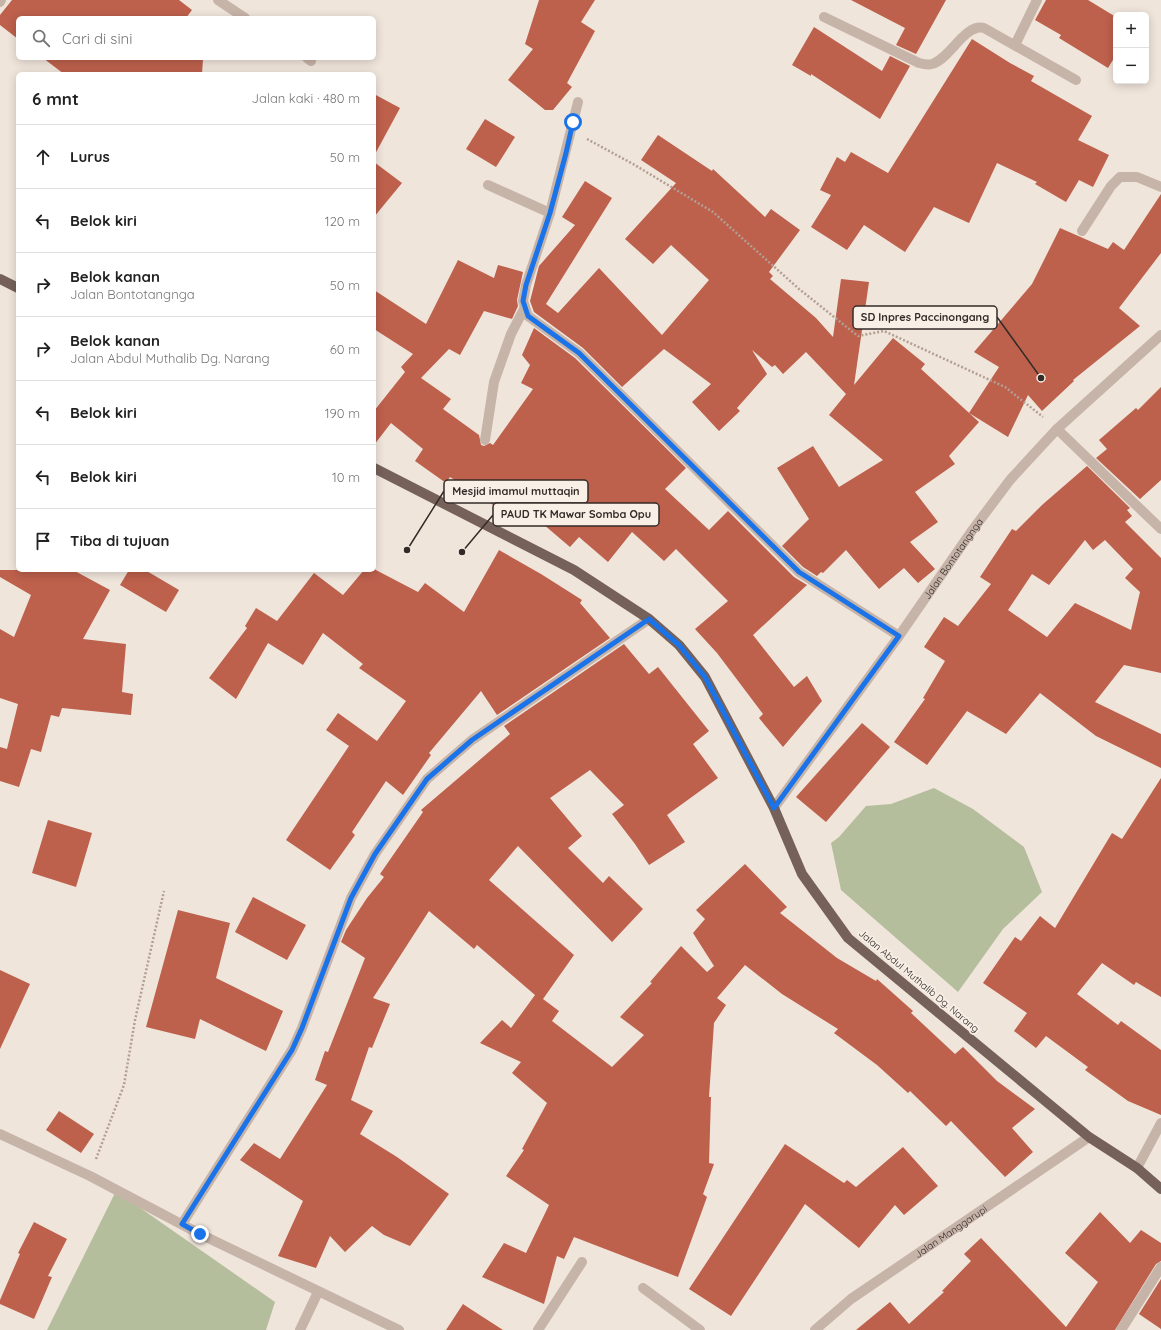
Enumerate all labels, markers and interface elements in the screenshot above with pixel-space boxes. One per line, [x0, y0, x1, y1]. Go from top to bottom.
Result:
map controls [1113, 12, 1149, 84]
button: + [1113, 12, 1149, 48]
search box [16, 16, 376, 60]
icon: search [30, 27, 52, 49]
text: Cari di sini [62, 29, 133, 48]
button: − [1113, 48, 1149, 84]
text: 6 mnt [32, 88, 79, 109]
text: Jalan kaki · 480 m [252, 90, 360, 106]
route start [564, 113, 582, 131]
icon: ahead [32, 146, 54, 168]
text: Lurus [70, 147, 110, 166]
text: 50 m [330, 149, 360, 165]
icon: left [32, 210, 54, 232]
text: Belok kiri [70, 211, 137, 230]
text: 120 m [325, 213, 360, 229]
text: Belok kanan [70, 267, 160, 286]
icon: right [32, 274, 54, 296]
text: 50 m [330, 277, 360, 293]
text: Jalan Bontotangnga [70, 286, 195, 302]
callout: SD Inpres Paccinongang [853, 306, 997, 329]
text: SD Inpres Paccinongang [861, 310, 989, 324]
text: Belok kanan [70, 331, 160, 350]
icon: right [32, 338, 54, 360]
text: 60 m [330, 341, 360, 357]
text: Jalan Abdul Muthalib Dg. Narang [70, 350, 270, 366]
icon: left [32, 402, 54, 424]
text: Belok kiri [70, 403, 137, 422]
text: 190 m [325, 405, 360, 421]
icon: left [32, 466, 54, 488]
text: Belok kiri [70, 467, 137, 486]
text: 10 m [332, 469, 360, 485]
callout: Mesjid imamul muttaqin [444, 480, 588, 503]
text: Mesjid imamul muttaqin [452, 484, 580, 498]
callout: PAUD TK Mawar Somba Opu [493, 503, 659, 526]
text: PAUD TK Mawar Somba Opu [501, 507, 651, 521]
street label: Jalan Bontotangnga [920, 515, 986, 602]
icon: arrive [32, 530, 54, 552]
text: Tiba di tujuan [70, 531, 169, 550]
street label: Jalan Abdul Muthalib Dg. Narang [856, 927, 982, 1035]
street label: Jalan Manggarupi [912, 1202, 989, 1261]
route end [191, 1225, 209, 1243]

